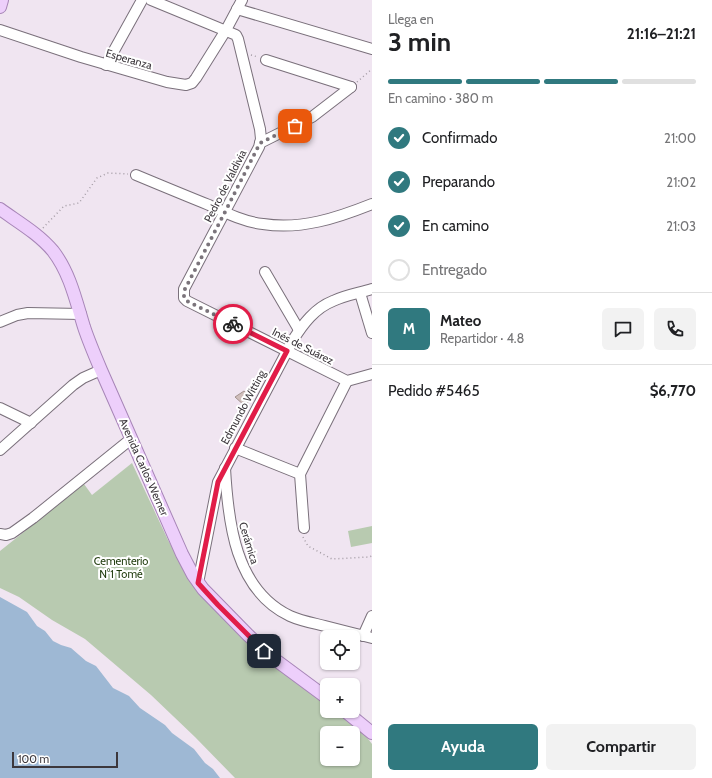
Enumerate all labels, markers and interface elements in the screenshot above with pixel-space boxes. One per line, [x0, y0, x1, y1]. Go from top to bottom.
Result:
text: Llega en [388, 11, 434, 27]
text: 21:16–21:21 [627, 25, 696, 43]
text: 3 min [388, 26, 451, 58]
street label: Esperanza [104, 46, 155, 72]
text: En camino · 380 m [388, 90, 493, 106]
pin [278, 109, 312, 143]
icon: bag [284, 115, 306, 137]
icon: check [388, 127, 410, 149]
text: Confirmado [422, 129, 497, 147]
text: 21:00 [664, 130, 696, 146]
street label: Pedro de Valdivia [201, 147, 250, 225]
icon: check [388, 171, 410, 193]
text: Preparando [422, 173, 495, 191]
text: 21:02 [666, 174, 696, 190]
icon: check [388, 215, 410, 237]
text: En camino [422, 217, 489, 235]
text: 21:03 [666, 218, 696, 234]
text: Entregado [422, 261, 487, 279]
courier [213, 304, 253, 344]
button: chat [602, 308, 644, 350]
button: phone [654, 308, 696, 350]
text: Mateo [440, 312, 481, 330]
icon: bike [222, 313, 244, 335]
text: M [403, 320, 415, 338]
street label: Inés de Suárez [270, 324, 336, 368]
text: Repartidor · 4.8 [440, 330, 524, 346]
street label: Edmundo Witting [218, 367, 269, 447]
text: Pedido #5465 [388, 382, 480, 400]
text: $6,770 [650, 382, 696, 400]
street label: Avenida Carlos Werner [116, 416, 172, 518]
street label: Cerámica [236, 520, 262, 566]
park label: Cementerio N°1 Tomé [94, 554, 148, 581]
map controls [320, 630, 360, 766]
button: locate [320, 630, 360, 670]
pin [247, 634, 281, 668]
icon: home [253, 640, 275, 662]
button: + [320, 678, 360, 718]
button: Ayuda [388, 724, 538, 770]
button: Compartir [546, 724, 696, 770]
button: − [320, 726, 360, 766]
scale bar [12, 750, 118, 769]
text: 100 m [18, 752, 49, 766]

